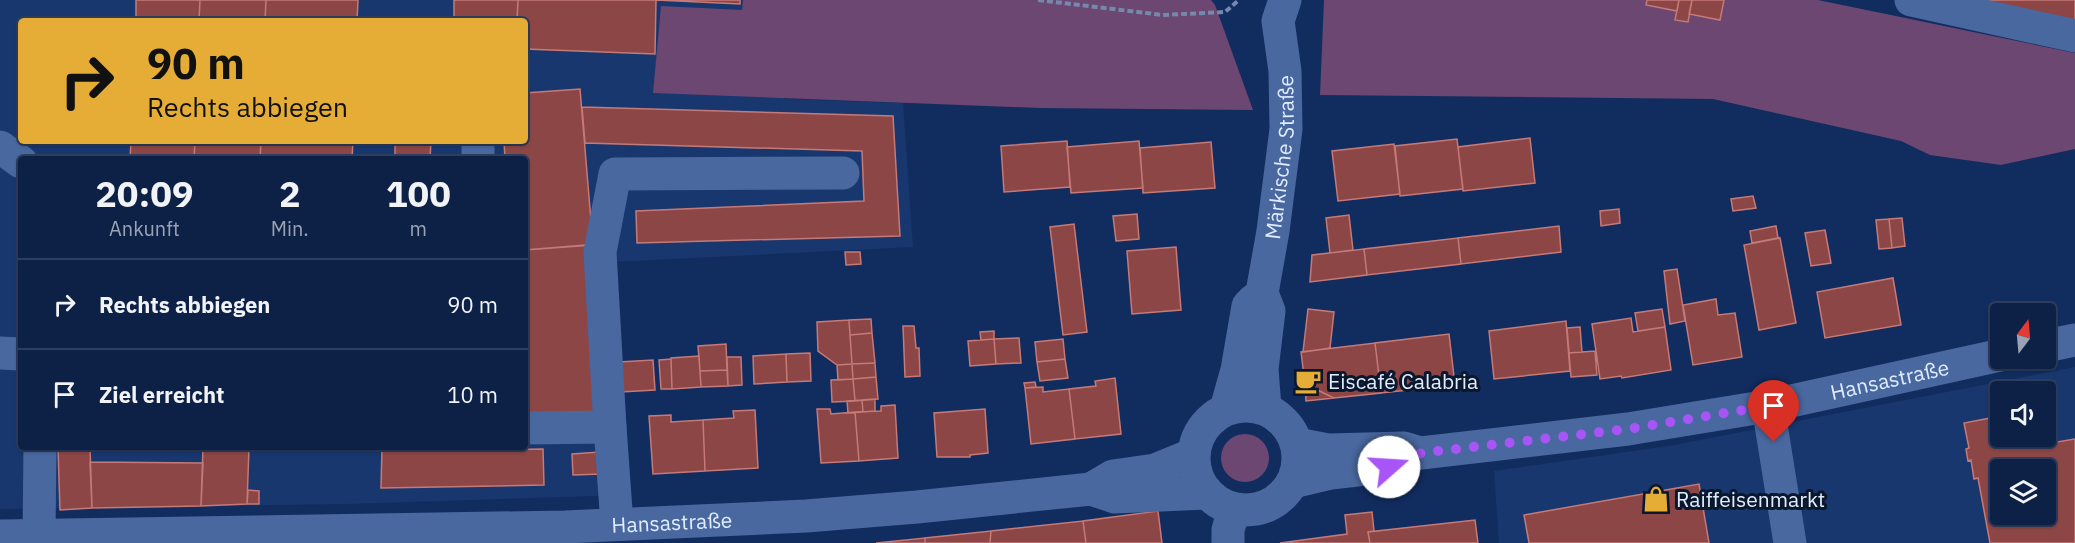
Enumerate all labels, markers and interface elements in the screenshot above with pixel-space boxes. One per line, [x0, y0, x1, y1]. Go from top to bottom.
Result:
text: 90 m [147, 36, 245, 91]
icon: right [48, 42, 126, 120]
street label: Märkische Straße [1258, 75, 1300, 241]
text: Rechts abbiegen [147, 89, 348, 124]
text: 20:09 [95, 170, 193, 217]
text: 2 [279, 170, 301, 217]
text: 100 [386, 170, 451, 217]
text: Ankunft [109, 215, 180, 242]
text: Min. [271, 215, 309, 242]
text: m [410, 215, 427, 242]
icon: right [48, 288, 81, 321]
text: Rechts abbiegen [99, 290, 270, 319]
text: 90 m [447, 290, 498, 319]
north arrow [1990, 303, 2056, 369]
map controls [1990, 303, 2056, 525]
street label: Hansastraße [1828, 353, 1952, 406]
cafe icon: Eiscafé Calabria [1293, 366, 1323, 396]
place label: Eiscafé Calabria [1328, 367, 1478, 395]
icon: arrive [48, 378, 81, 411]
text: Ziel erreicht [99, 380, 224, 409]
text: 10 m [447, 380, 498, 409]
pin [1748, 380, 1799, 442]
button: sound [1990, 381, 2056, 447]
icon: arrive [1757, 389, 1790, 422]
position arrow [1357, 435, 1421, 499]
button: layers [1990, 459, 2056, 525]
shop icon: Raiffeisenmarkt [1641, 484, 1671, 514]
place label: Raiffeisenmarkt [1676, 485, 1825, 513]
street label: Hansastraße [611, 505, 733, 539]

